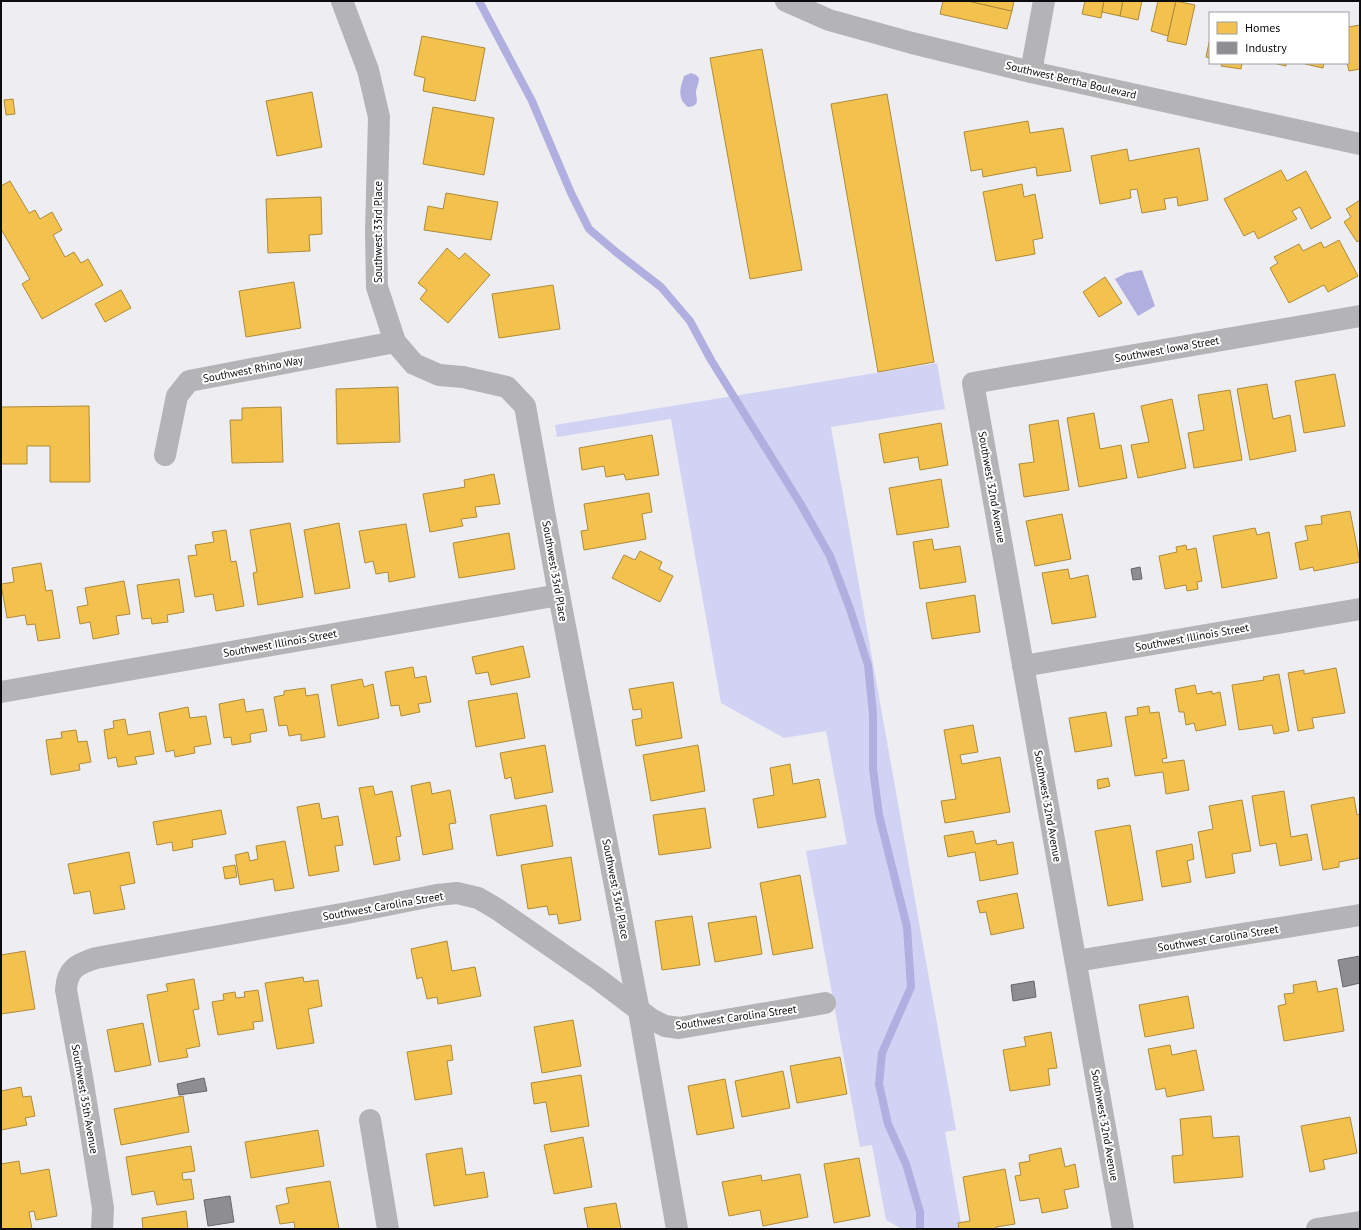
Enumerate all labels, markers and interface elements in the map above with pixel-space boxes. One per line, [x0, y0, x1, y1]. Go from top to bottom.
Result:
legend [1209, 12, 1349, 64]
text: Homes [1245, 20, 1280, 35]
text: Industry [1245, 40, 1287, 55]
street label: Southwest Bertha Boulevard [1004, 58, 1138, 102]
street label: Southwest 33rd Place [371, 181, 385, 283]
street label: Southwest Iowa Street [1114, 333, 1221, 365]
street label: Southwest Rhino Way [202, 352, 305, 386]
street label: Southwest 32nd Avenue [975, 430, 1009, 544]
street label: Southwest 33rd Place [539, 520, 571, 623]
street label: Southwest Illinois Street [1134, 620, 1250, 654]
street label: Southwest Illinois Street [222, 626, 338, 660]
street label: Southwest 32nd Avenue [1031, 749, 1065, 863]
street label: Southwest 33rd Place [599, 838, 633, 941]
street label: Southwest Carolina Street [322, 888, 445, 923]
street label: Southwest Carolina Street [1157, 921, 1280, 954]
street label: Southwest Carolina Street [675, 1002, 798, 1032]
street label: Southwest 35th Avenue [68, 1043, 102, 1155]
street label: Southwest 32nd Avenue [1088, 1068, 1122, 1182]

